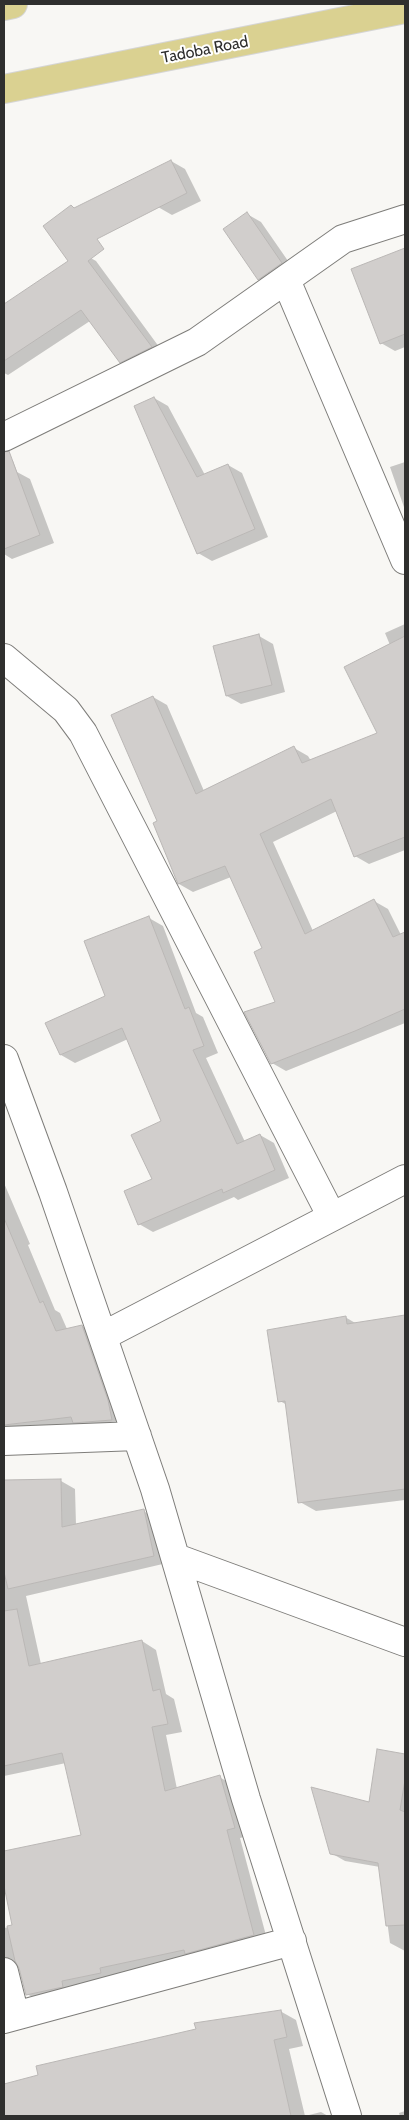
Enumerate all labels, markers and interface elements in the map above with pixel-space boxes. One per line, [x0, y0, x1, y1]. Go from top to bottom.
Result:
street label: Tadoba Road [160, 32, 250, 68]

